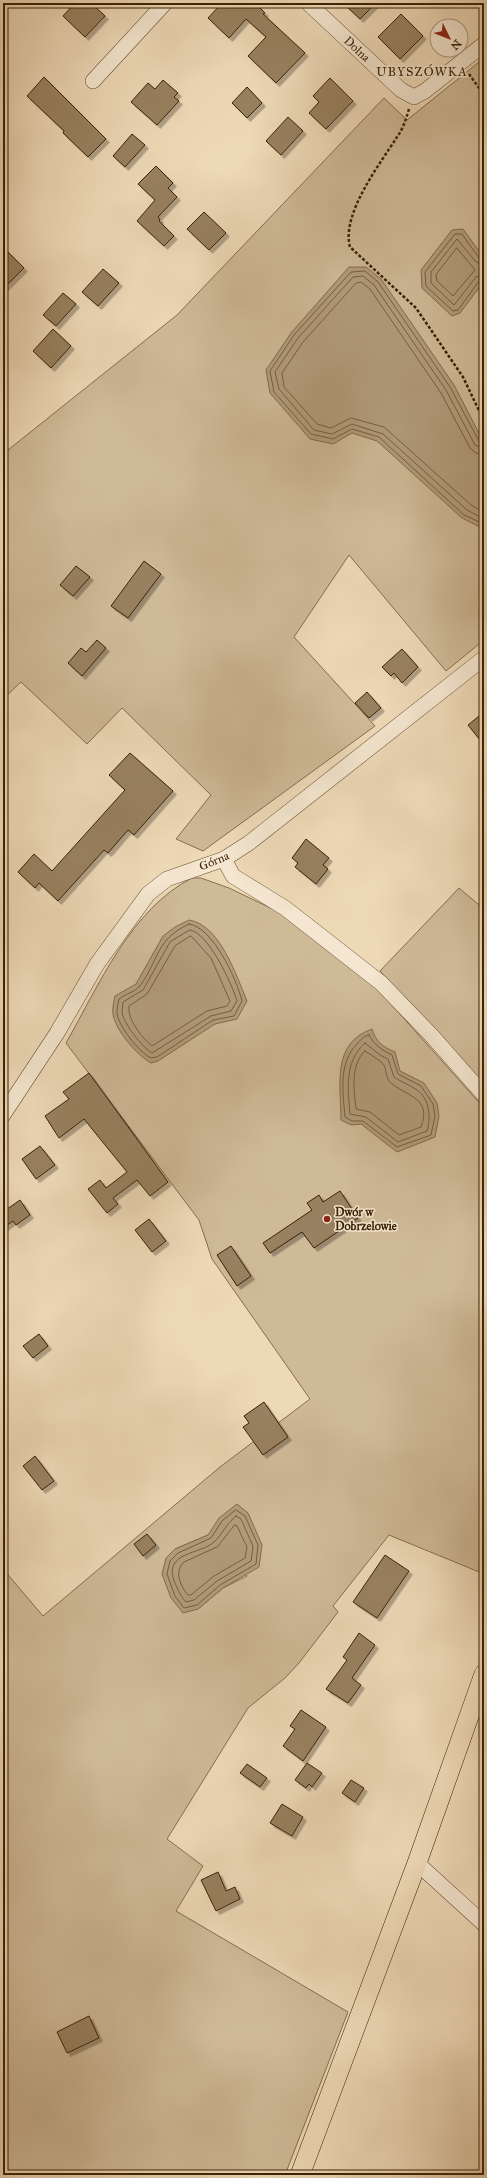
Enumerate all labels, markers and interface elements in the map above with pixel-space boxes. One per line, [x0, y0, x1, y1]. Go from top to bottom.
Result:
north arrow [429, 18, 469, 58]
street label: Dolna [341, 34, 374, 65]
text: N [448, 37, 464, 53]
district label: UBYSZÓWKA [376, 63, 468, 80]
street label: Górna [197, 848, 232, 873]
place label: Dwór w Dobrzelowie [335, 1205, 397, 1233]
marker: Dwór w Dobrzelowie [322, 1214, 332, 1224]

